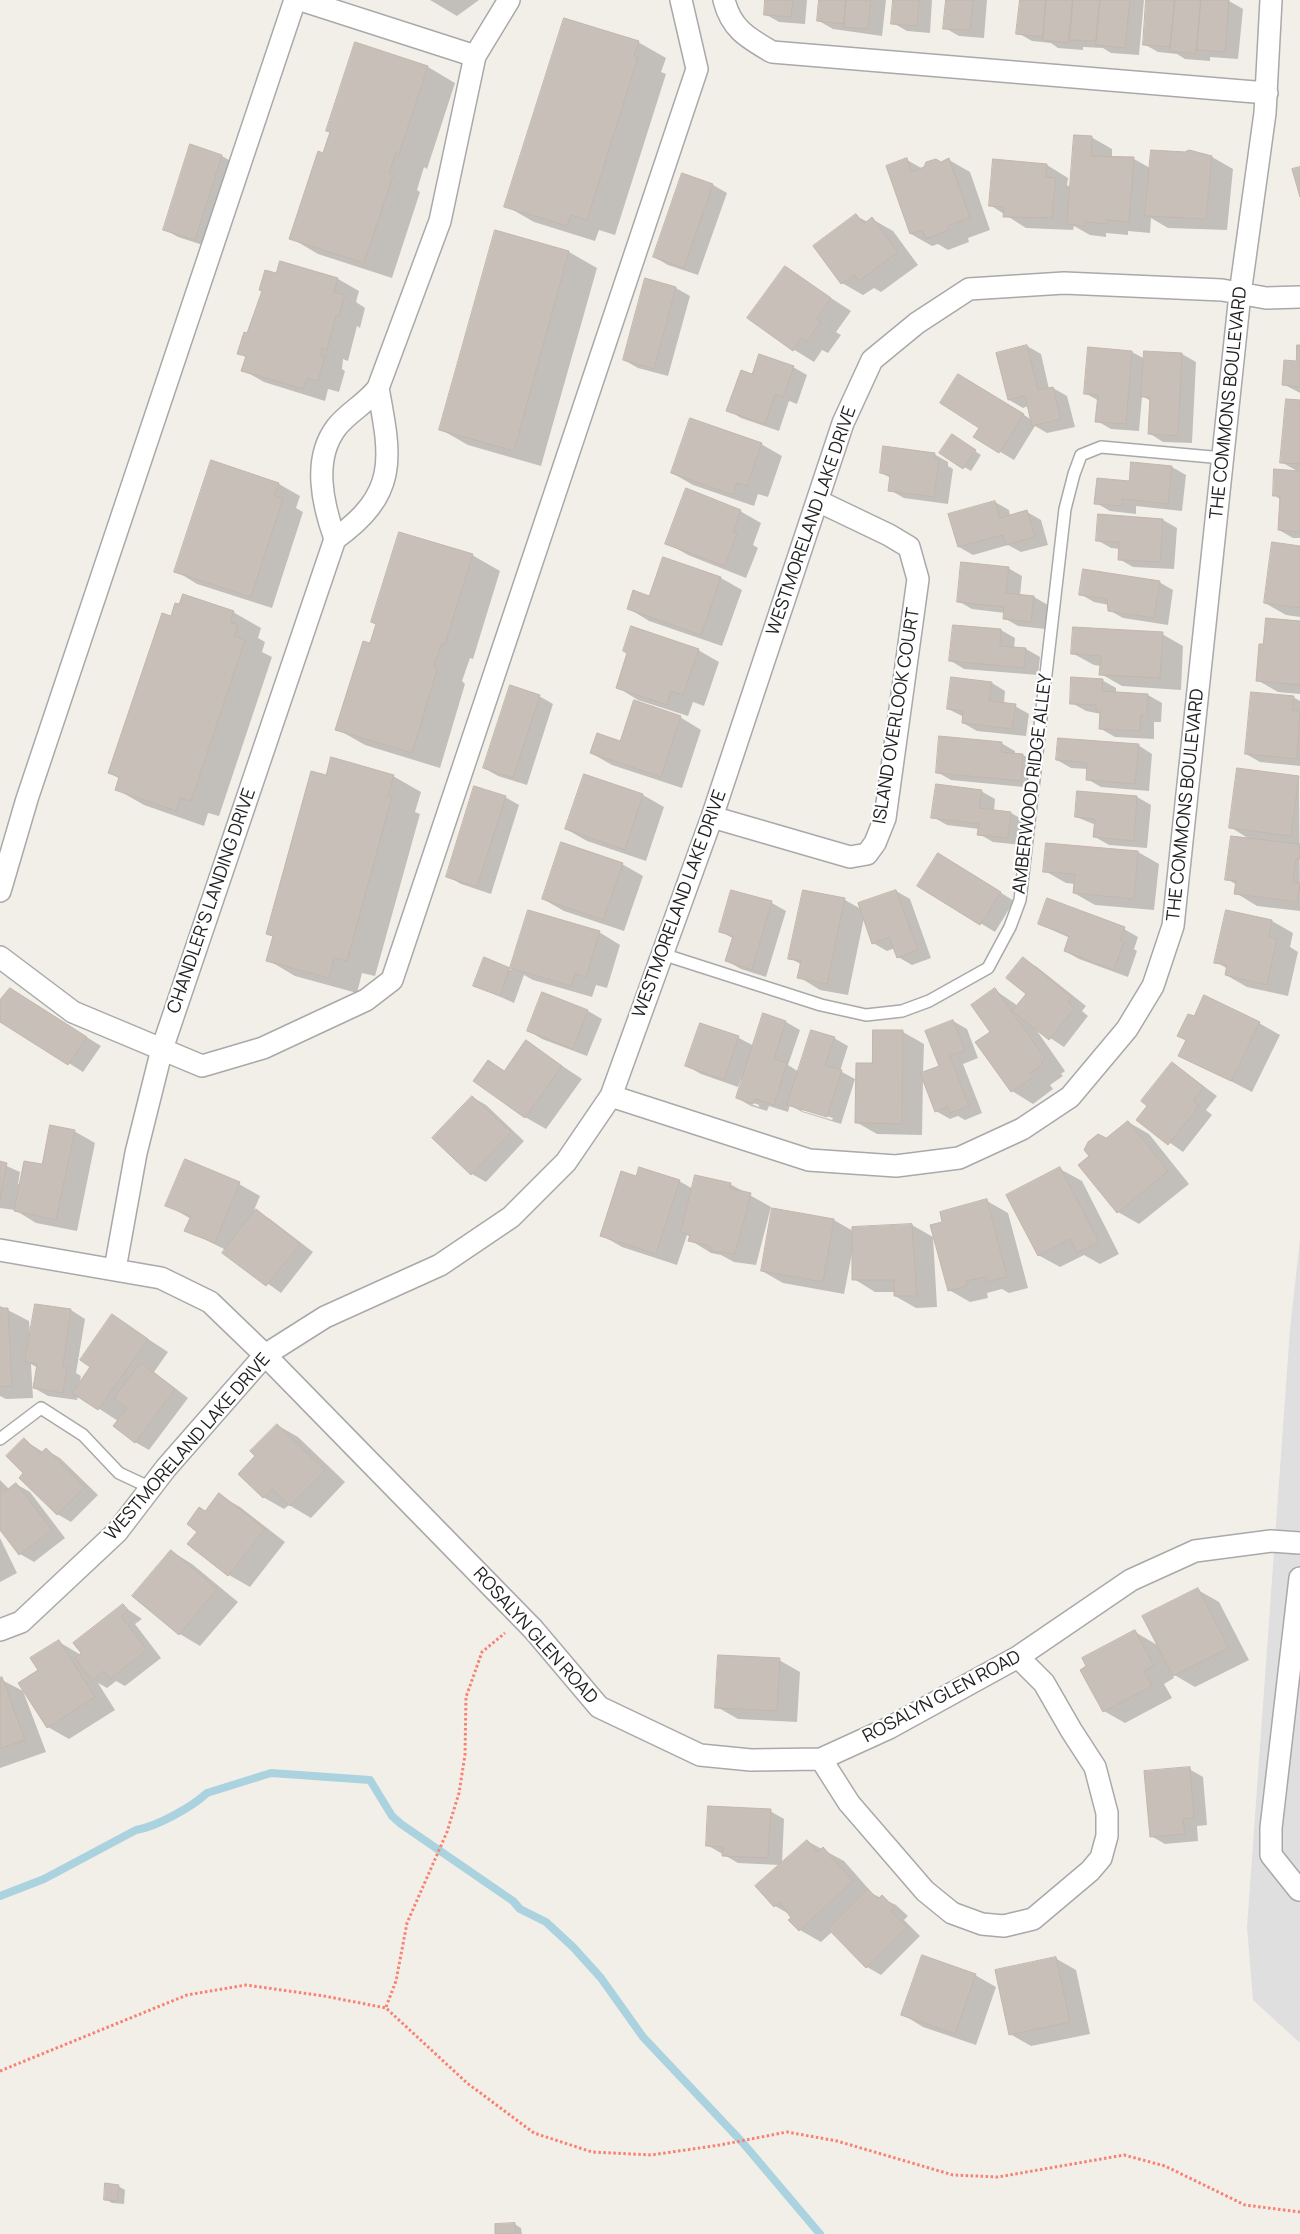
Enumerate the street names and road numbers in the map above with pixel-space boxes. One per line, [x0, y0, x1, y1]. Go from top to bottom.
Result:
street label: THE COMMONS BOULEVARD [1206, 286, 1252, 520]
street label: WESTMORELAND LAKE DRIVE [763, 404, 861, 638]
street label: ISLAND OVERLOOK COURT [869, 606, 925, 826]
street label: AMBERWOOD RIDGE ALLEY [1009, 673, 1057, 895]
street label: THE COMMONS BOULEVARD [1163, 688, 1209, 922]
street label: CHANDLER'S LANDING DRIVE [163, 786, 261, 1016]
street label: WESTMORELAND LAKE DRIVE [629, 787, 731, 1021]
street label: WESTMORELAND LAKE DRIVE [101, 1349, 275, 1545]
street label: ROSALYN GLEN ROAD [468, 1563, 602, 1709]
street label: ROSALYN GLEN ROAD [859, 1646, 1025, 1748]

